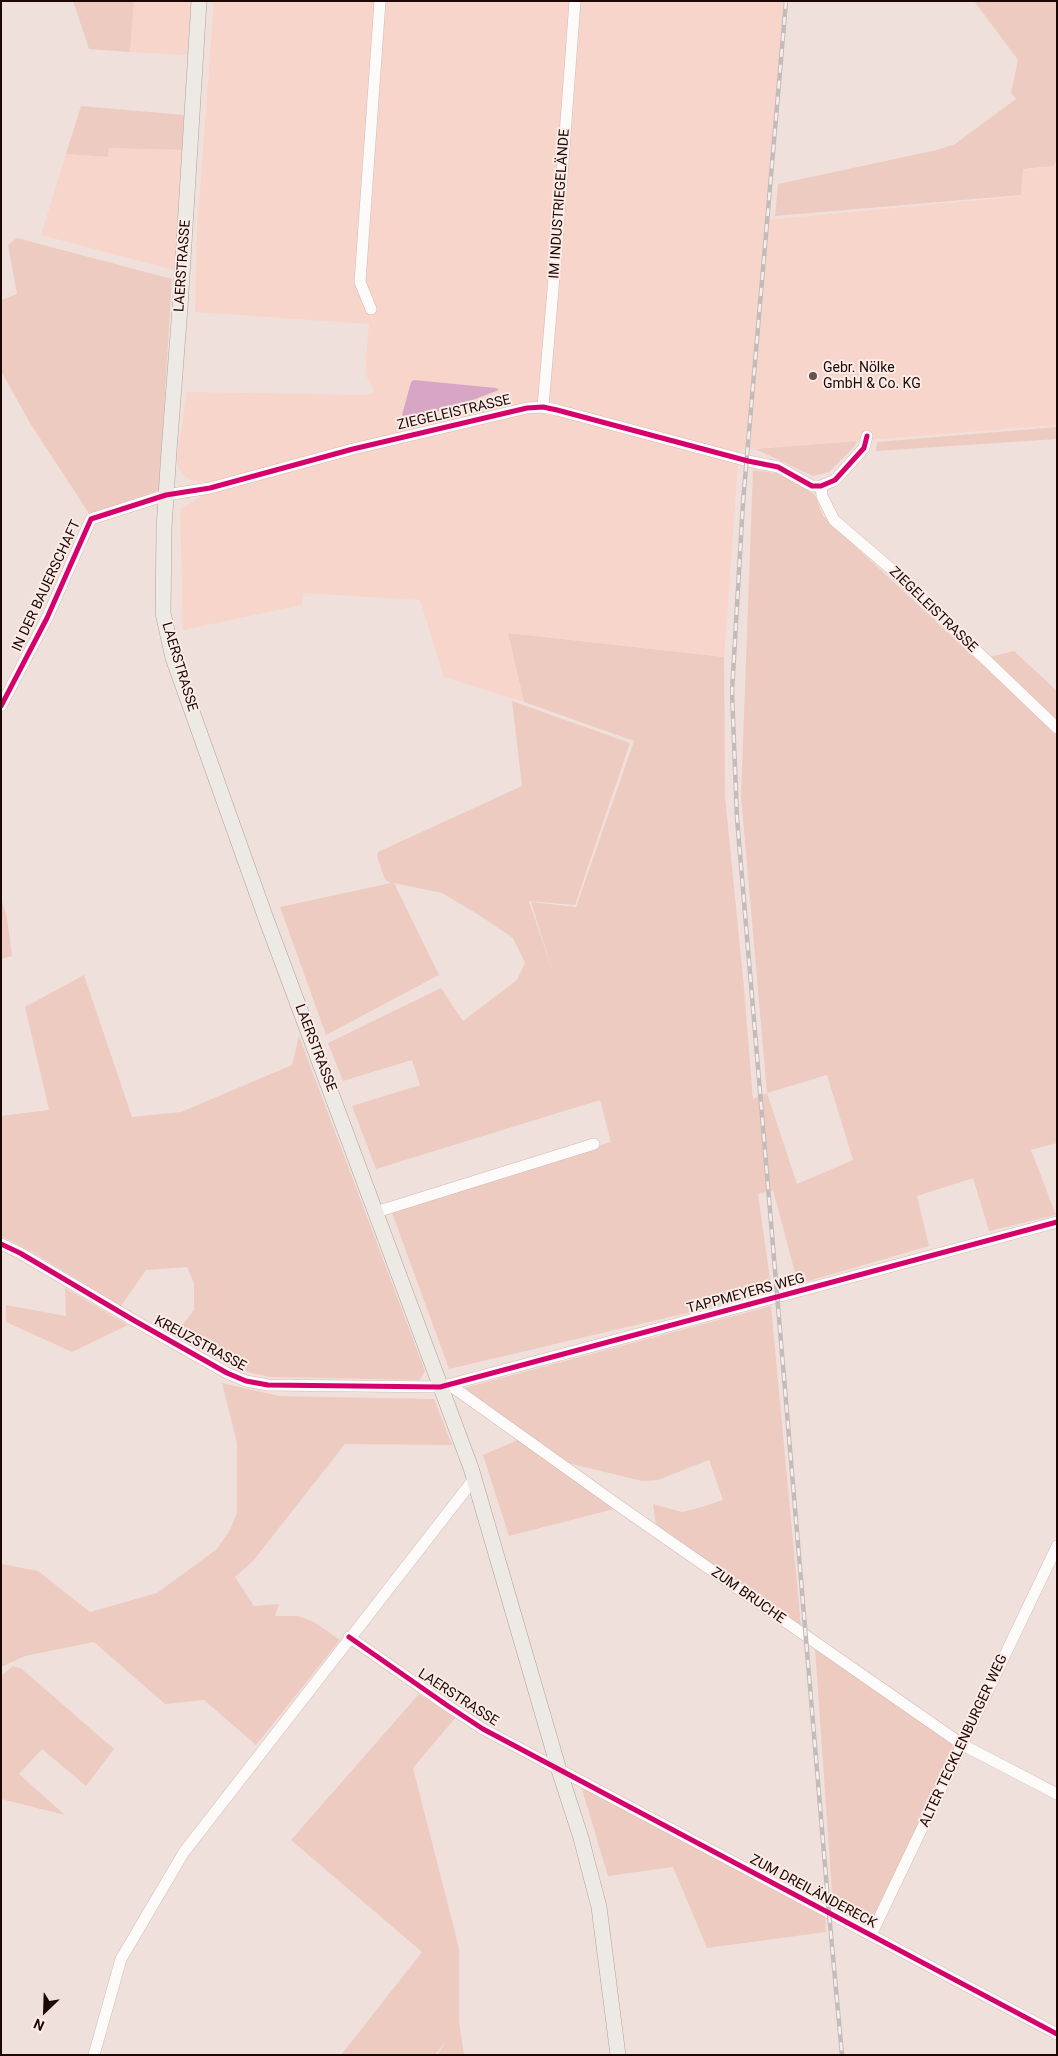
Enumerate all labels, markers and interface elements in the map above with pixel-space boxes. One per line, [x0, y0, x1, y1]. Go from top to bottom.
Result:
street label: IM INDUSTRIEGELÄNDE [546, 129, 574, 279]
street label: LAERSTRASSE [171, 219, 195, 313]
place label: Gebr. Nölke GmbH & Co. KG [823, 360, 921, 392]
marker: Gebr. Nölke GmbH & Co. KG [807, 370, 819, 382]
street label: ZIEGELEISTRASSE [396, 392, 512, 434]
street label: IN DER BAUERSCHAFT [9, 518, 85, 654]
street label: ZIEGELEISTRASSE [885, 564, 981, 656]
street label: LAERSTRASSE [157, 620, 201, 714]
street label: LAERSTRASSE [291, 1002, 339, 1094]
street label: TAPPMEYERS WEG [685, 1270, 807, 1318]
street label: KREUZSTRASSE [151, 1313, 249, 1375]
street label: ZUM BRUCHE [708, 1564, 788, 1628]
street label: ALTER TECKLENBURGER WEG [916, 1652, 1012, 1830]
street label: LAERSTRASSE [415, 1666, 501, 1730]
street label: ZUM DREILÄNDERECK [747, 1851, 879, 1933]
north arrow [20, 1986, 70, 2036]
text: N [31, 2015, 47, 2034]

